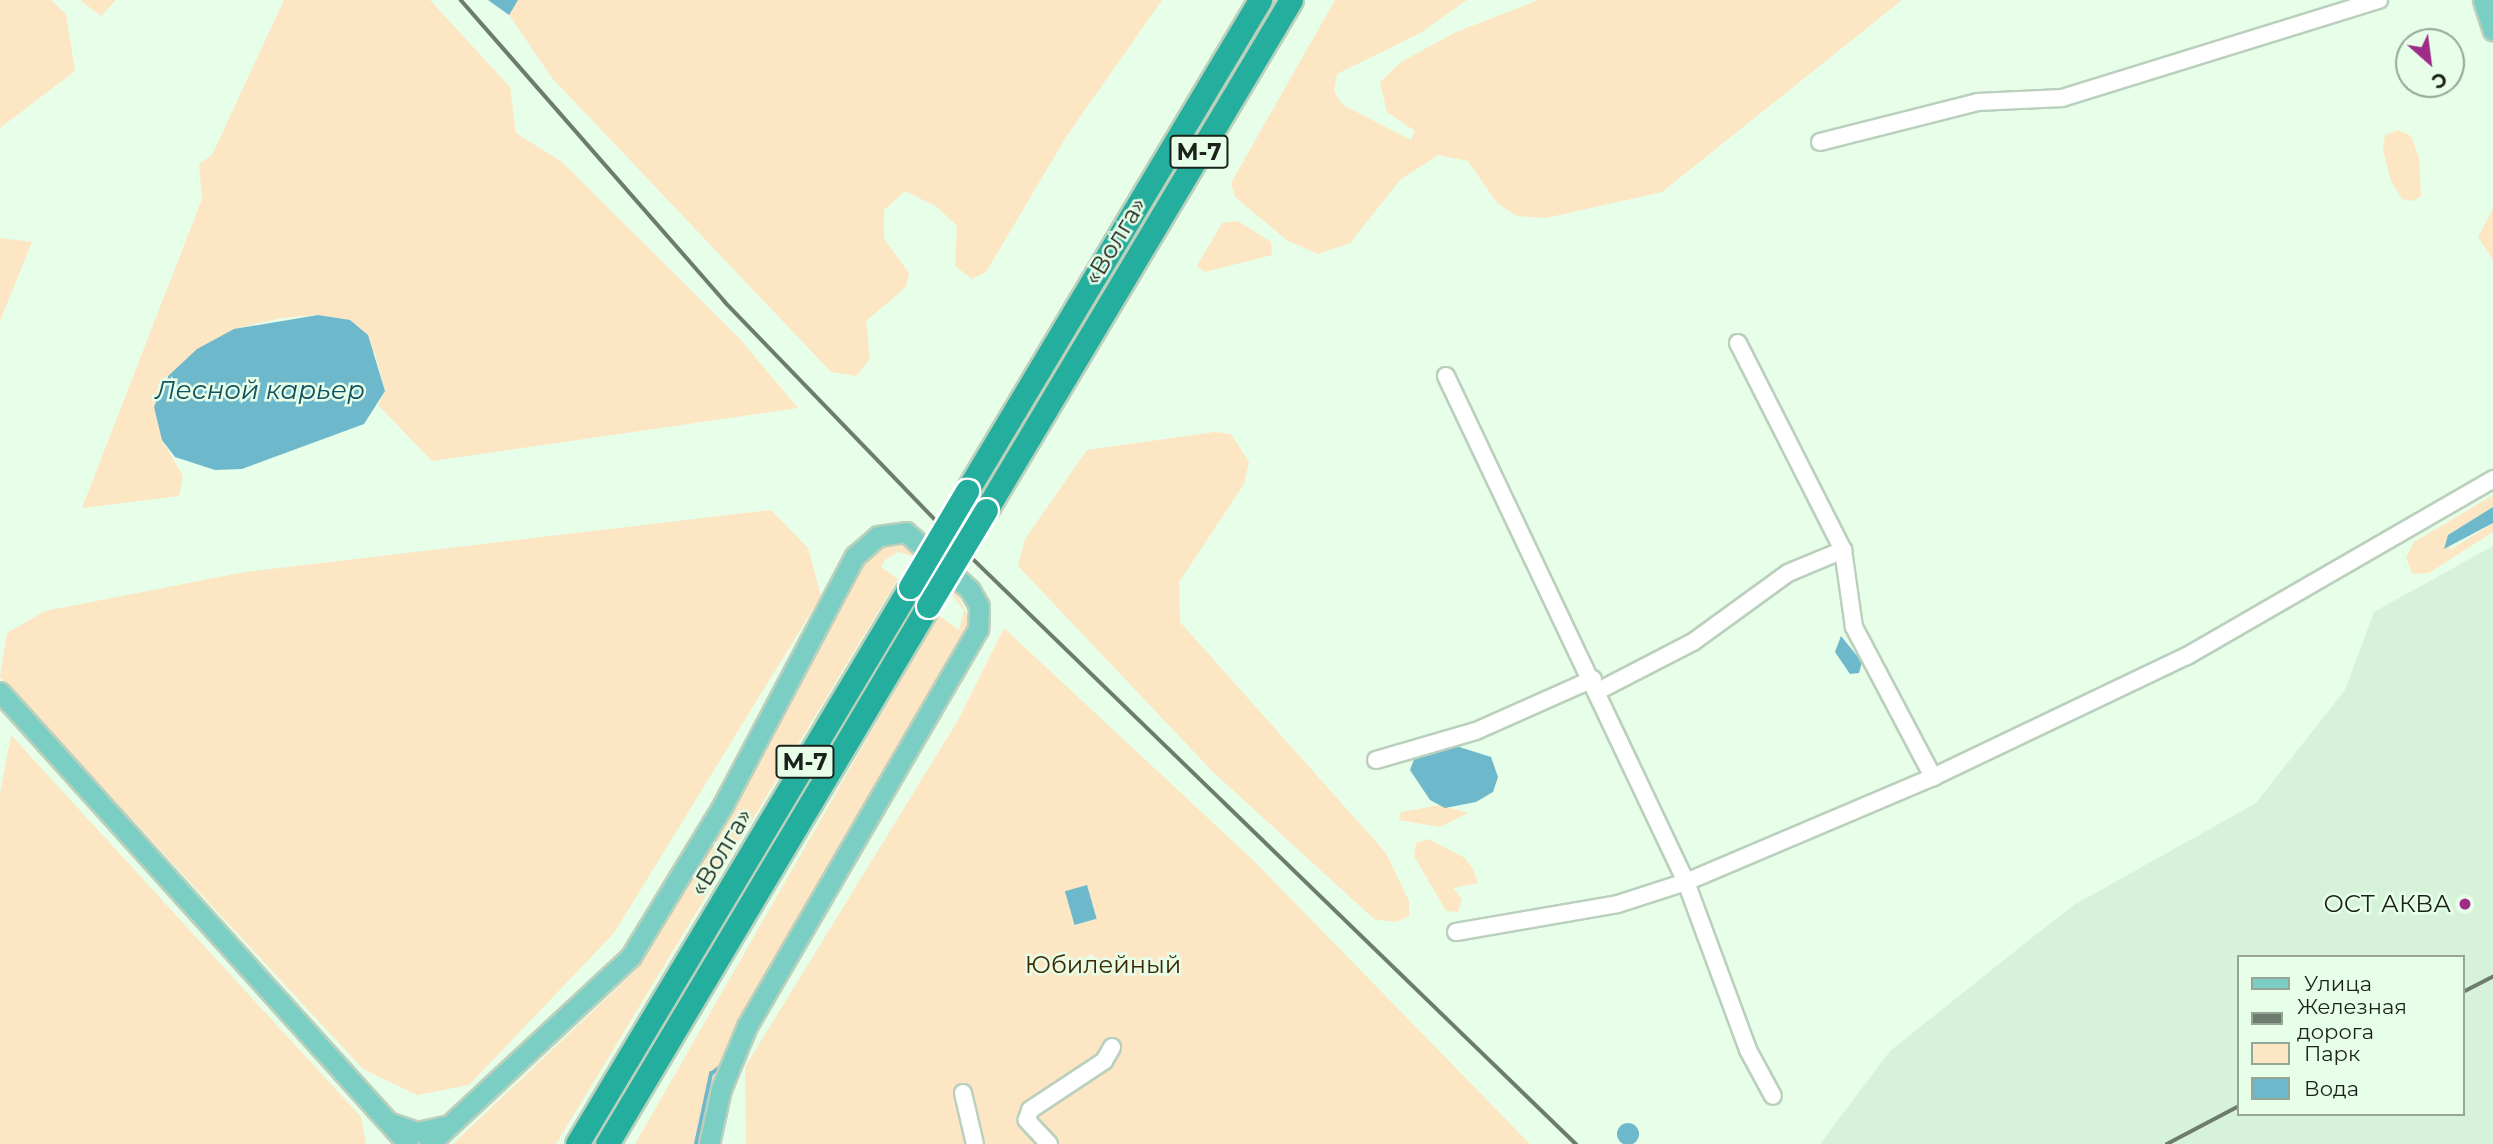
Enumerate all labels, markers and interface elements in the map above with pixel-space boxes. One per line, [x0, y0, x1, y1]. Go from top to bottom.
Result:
north arrow [2395, 28, 2465, 98]
text: С [2428, 67, 2451, 94]
road number: М-7 [1169, 132, 1229, 172]
street label: «Волга» [1078, 192, 1152, 290]
water label: Лесной карьер [155, 375, 365, 407]
road number: М-7 [775, 742, 835, 782]
street label: «Волга» [684, 803, 758, 901]
place label: ОСТ АКВА [2323, 890, 2451, 918]
marker: ОСТ АКВА [2457, 896, 2473, 912]
park label: Юбилейный [1025, 951, 1181, 979]
legend [2238, 955, 2465, 1116]
text: Улица [2304, 971, 2372, 996]
text: Железная дорога [2297, 994, 2407, 1044]
text: Парк [2304, 1041, 2360, 1066]
text: Вода [2304, 1076, 2359, 1101]

